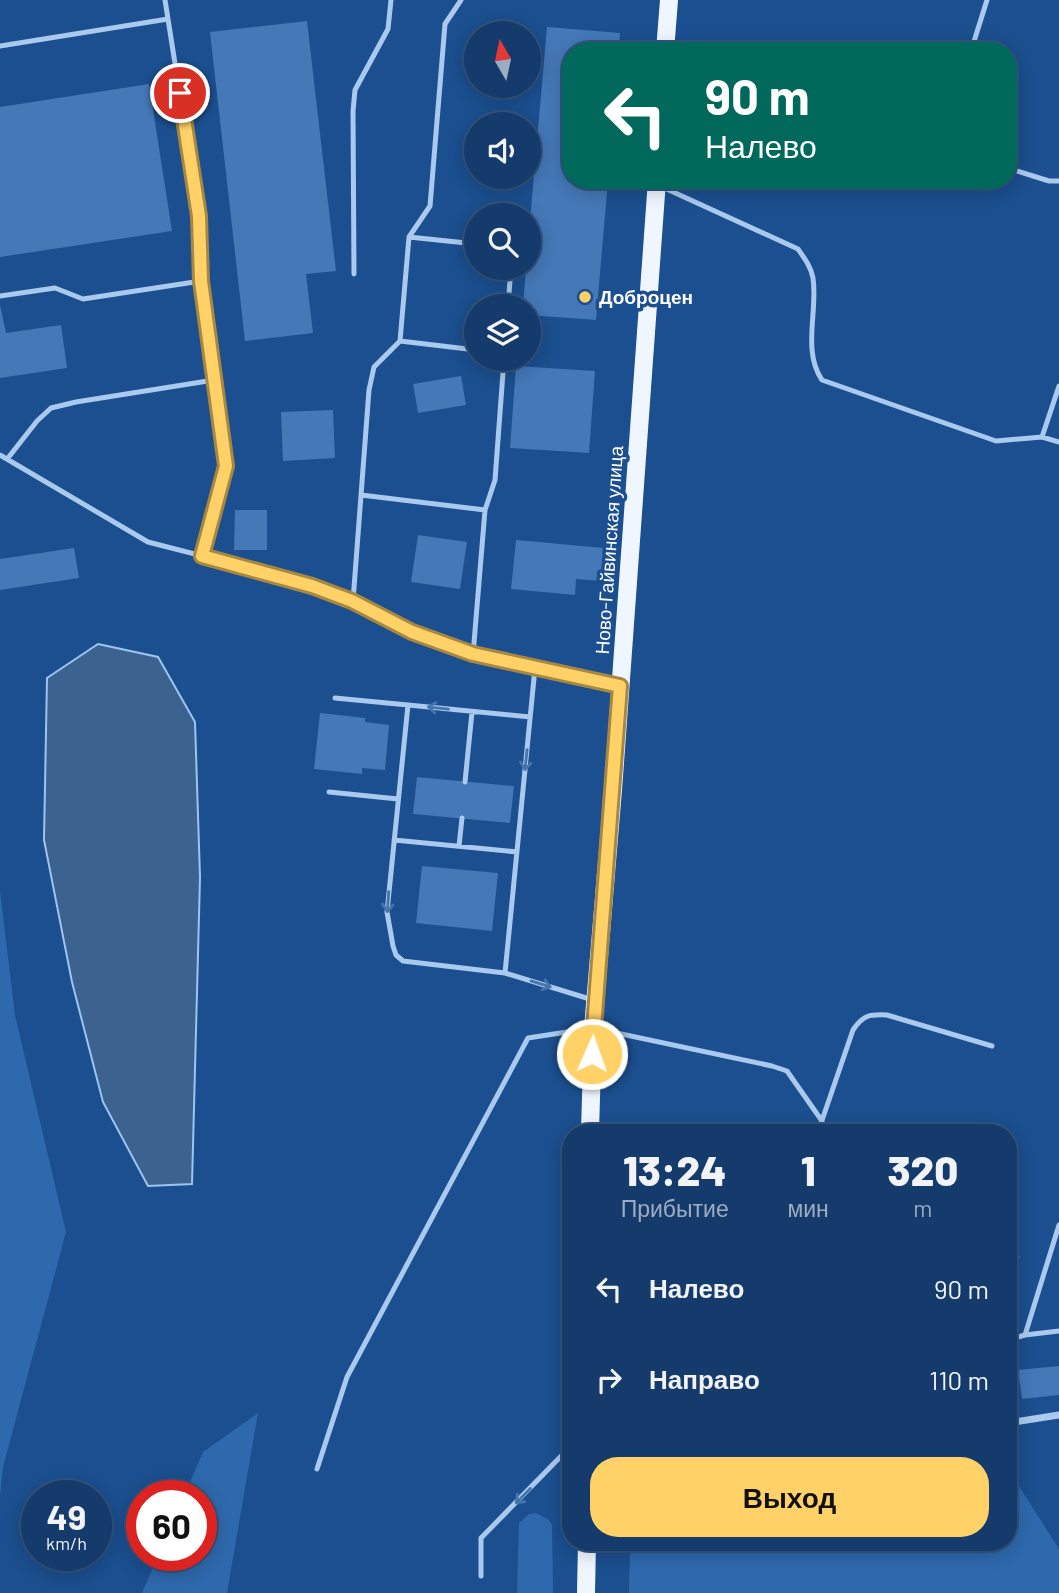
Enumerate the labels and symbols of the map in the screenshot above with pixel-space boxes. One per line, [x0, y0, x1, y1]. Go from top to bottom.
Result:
north arrow [464, 21, 541, 98]
pin [150, 63, 210, 123]
place label: Доброцен [599, 285, 693, 308]
marker: Доброцен [577, 289, 593, 305]
street label: Ново-Гайвинская улица [590, 445, 627, 655]
one-way arrow [427, 702, 450, 715]
one-way arrow [519, 748, 532, 771]
one-way arrow [381, 890, 394, 912]
one-way arrow [530, 978, 552, 991]
position arrow [555, 1017, 629, 1091]
speed limit sign: 60 [126, 1480, 217, 1571]
one-way arrow [514, 1487, 531, 1504]

